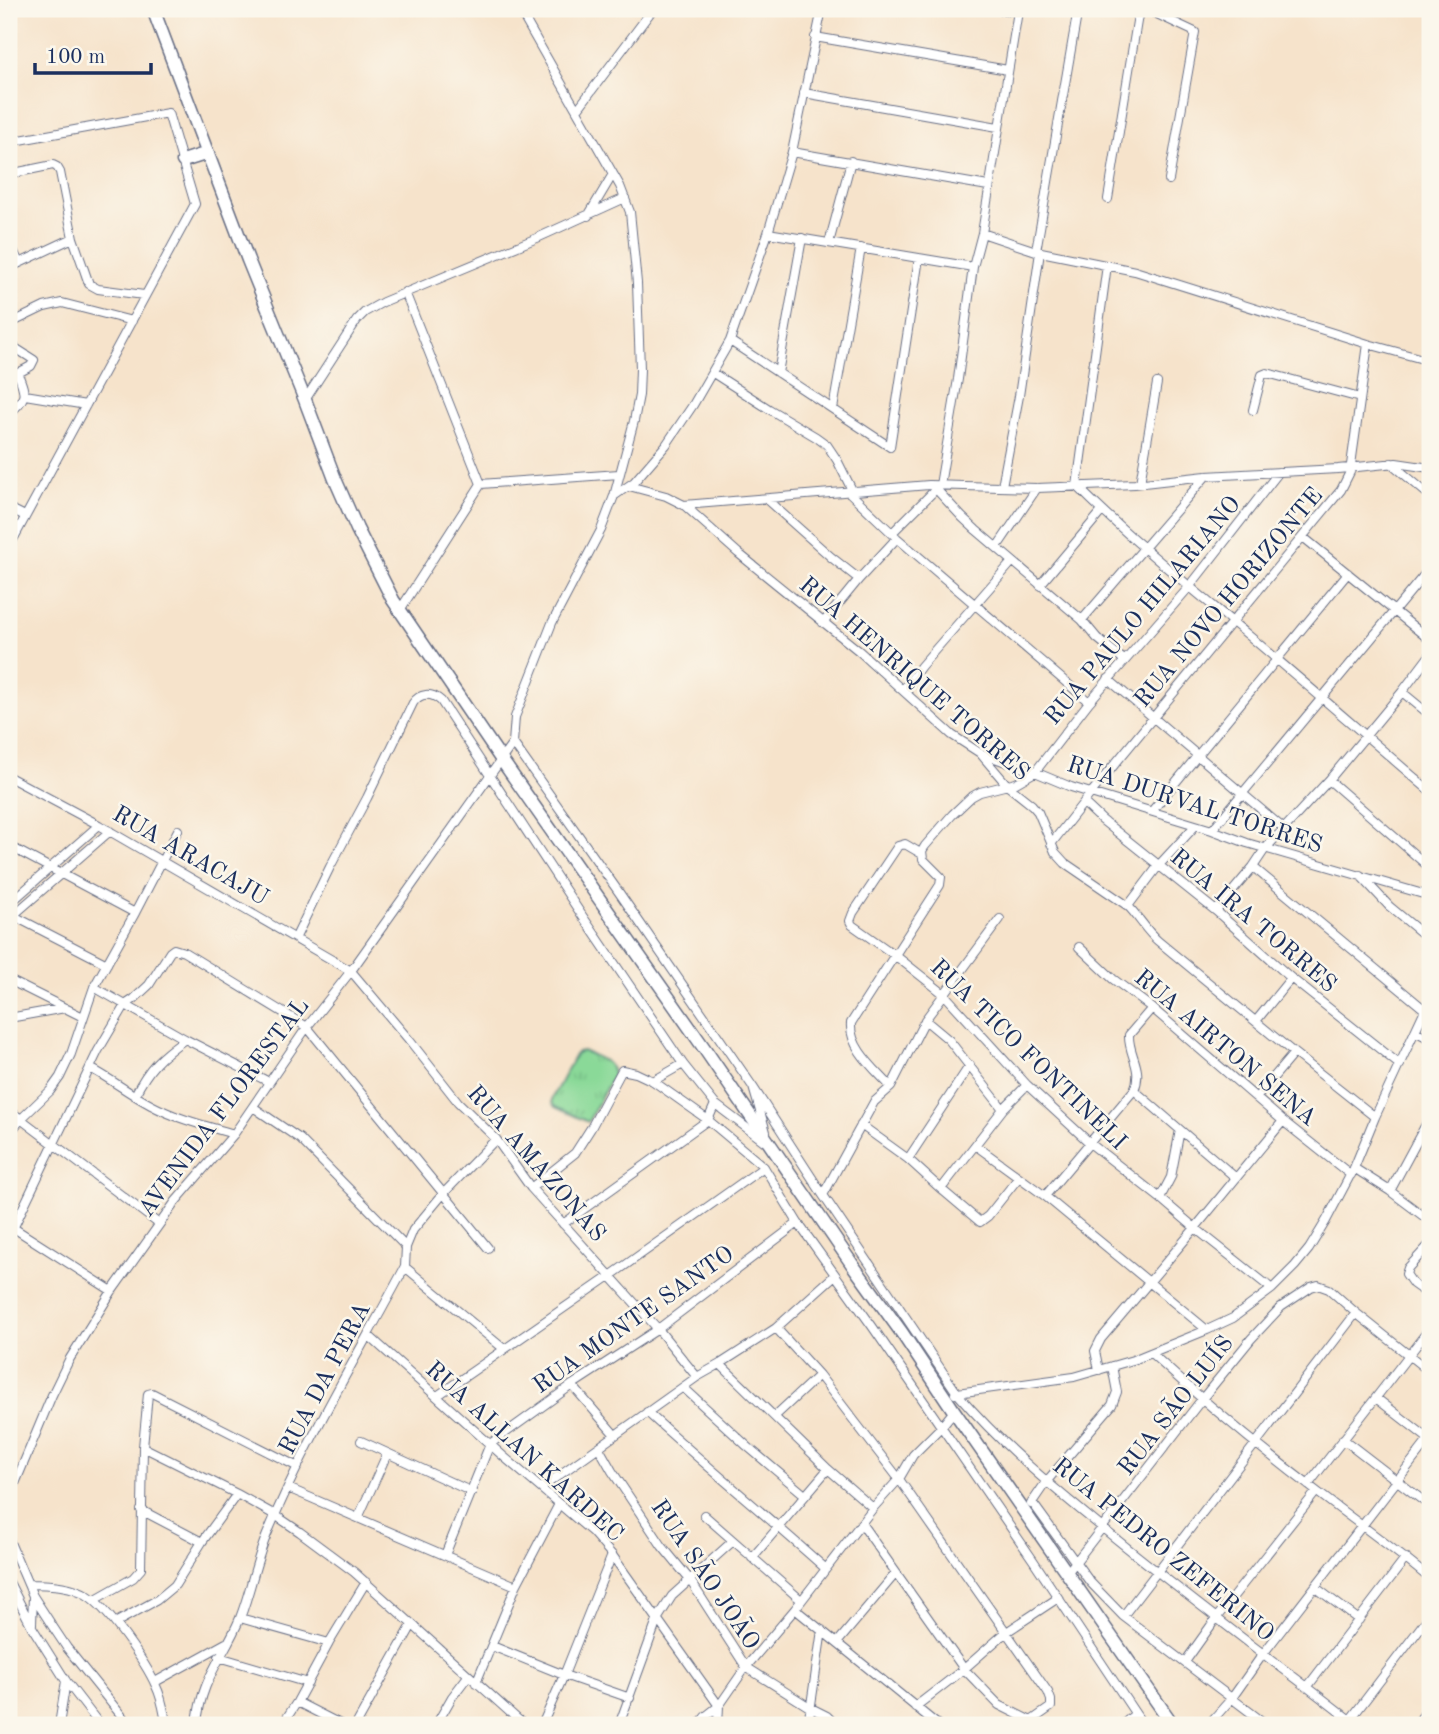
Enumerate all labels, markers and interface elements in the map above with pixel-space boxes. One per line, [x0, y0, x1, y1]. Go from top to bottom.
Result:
scale bar [35, 32, 150, 76]
text: 100 m [46, 47, 105, 68]
street label: RUA NOVO HORIZONTE [1131, 484, 1328, 713]
street label: RUA PAULO HILARIANO [1041, 492, 1246, 730]
street label: RUA HENRIQUE TORRES [794, 573, 1034, 786]
street label: RUA DURVAL TORRES [1064, 753, 1325, 859]
street label: RUA ARACAJU [108, 803, 272, 911]
street label: RUA IRA TORRES [1165, 845, 1341, 998]
street label: RUA TICO FONTINELI [925, 956, 1130, 1155]
street label: RUA AIRTON SENA [1129, 966, 1320, 1131]
street label: AVENIDA FLORESTAL [135, 994, 315, 1222]
street label: RUA AMAZONAS [461, 1082, 609, 1247]
street label: RUA MONTE SANTO [530, 1242, 739, 1399]
street label: RUA DA PERA [276, 1299, 376, 1459]
street label: RUA SÃO LUÍS [1111, 1329, 1239, 1481]
street label: RUA ALLAN KARDEC [420, 1358, 627, 1547]
street label: RUA PEDRO ZEFERINO [1048, 1454, 1278, 1647]
street label: RUA SÃO JOÃO [645, 1494, 767, 1654]

